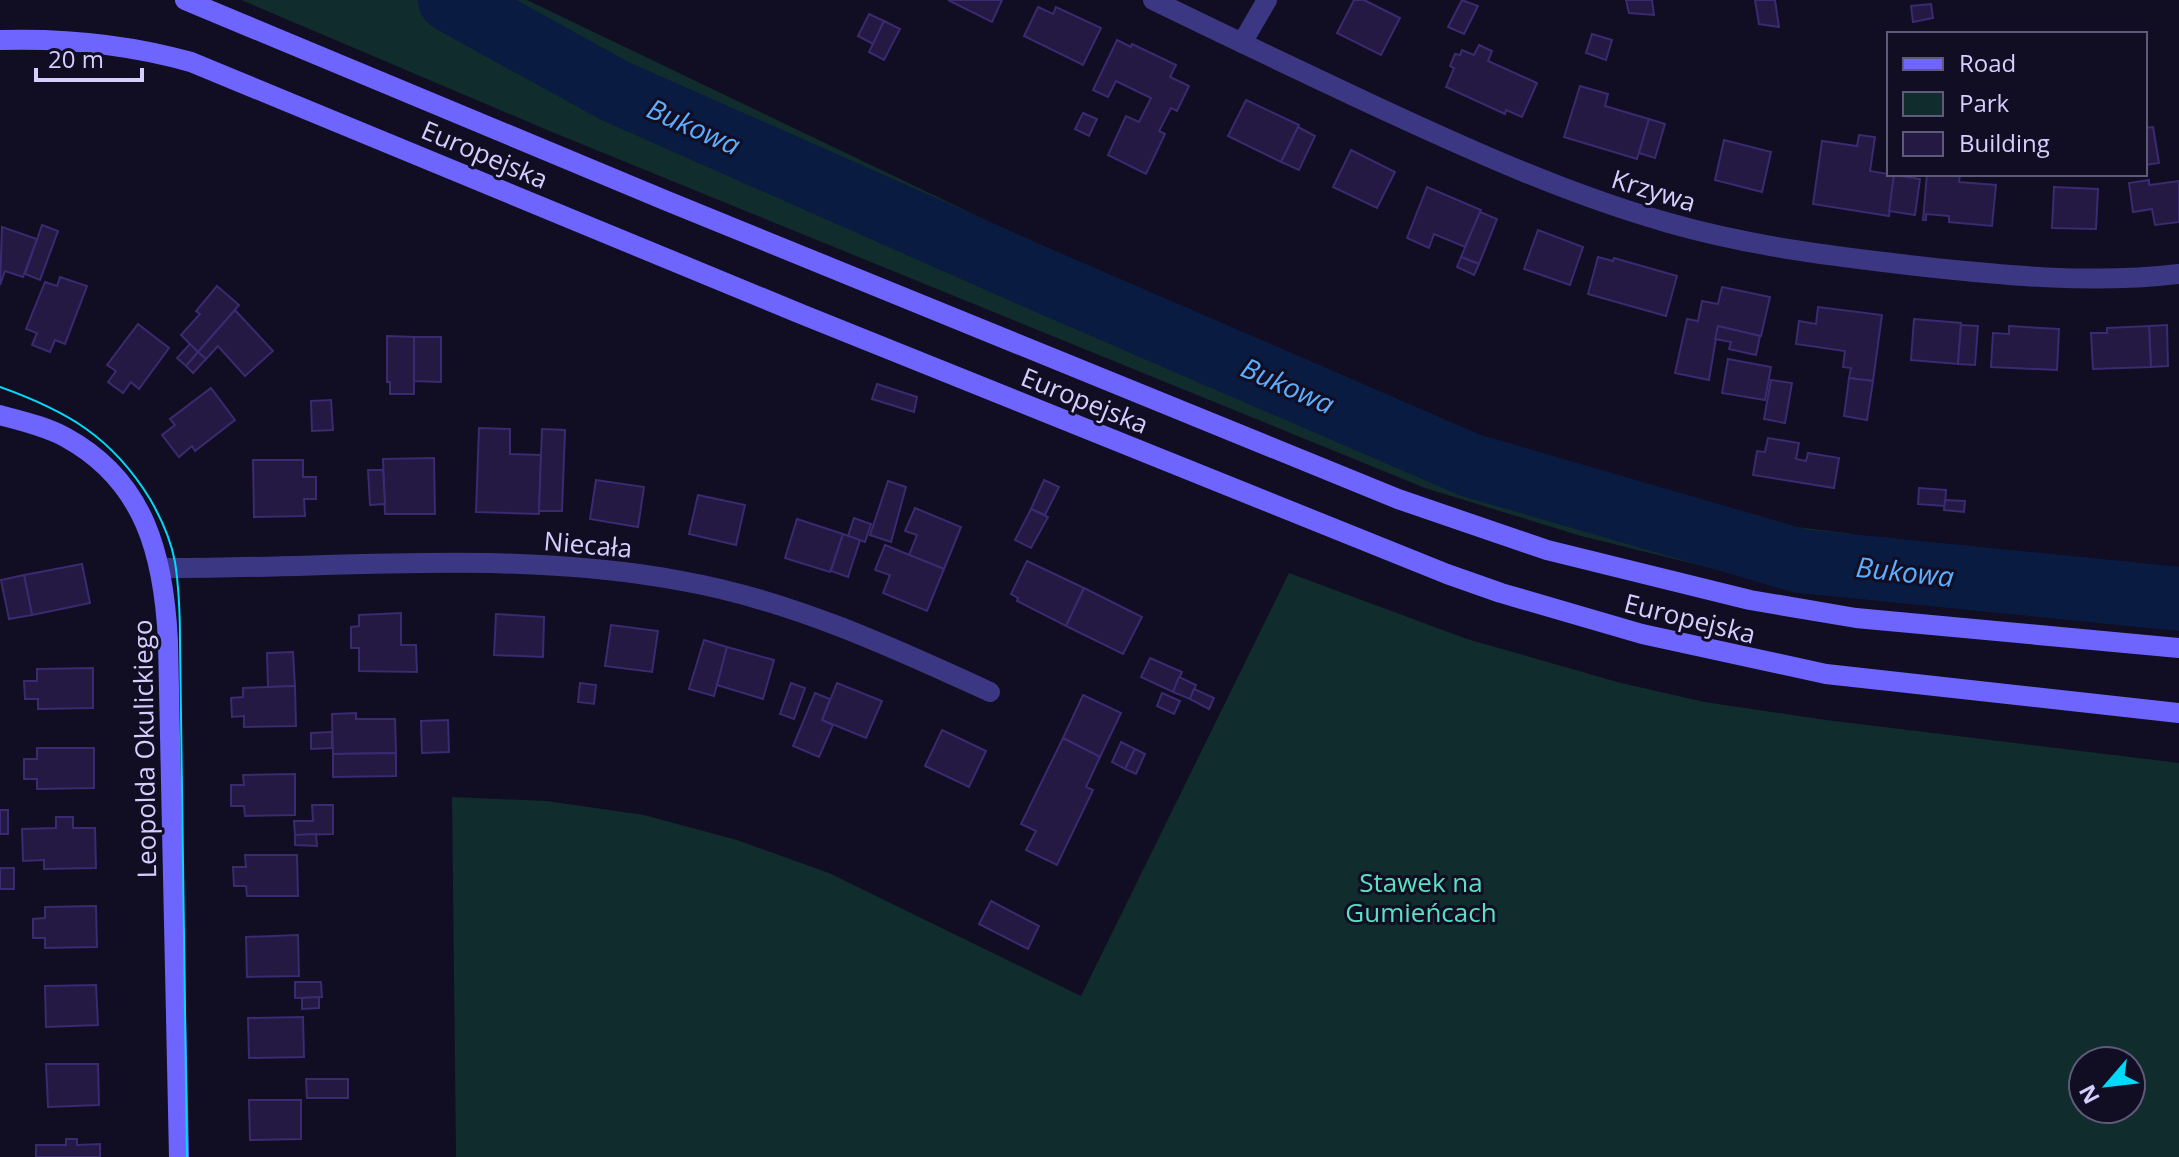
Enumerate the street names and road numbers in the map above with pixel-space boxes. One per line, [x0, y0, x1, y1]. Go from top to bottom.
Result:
street label: Europejska [416, 111, 554, 197]
street label: Krzywa [1607, 160, 1701, 220]
street label: Europejska [1016, 358, 1154, 442]
street label: Niecała [542, 522, 634, 566]
street label: Europejska [1621, 584, 1759, 652]
street label: Leopolda Okulickiego [124, 619, 164, 879]

